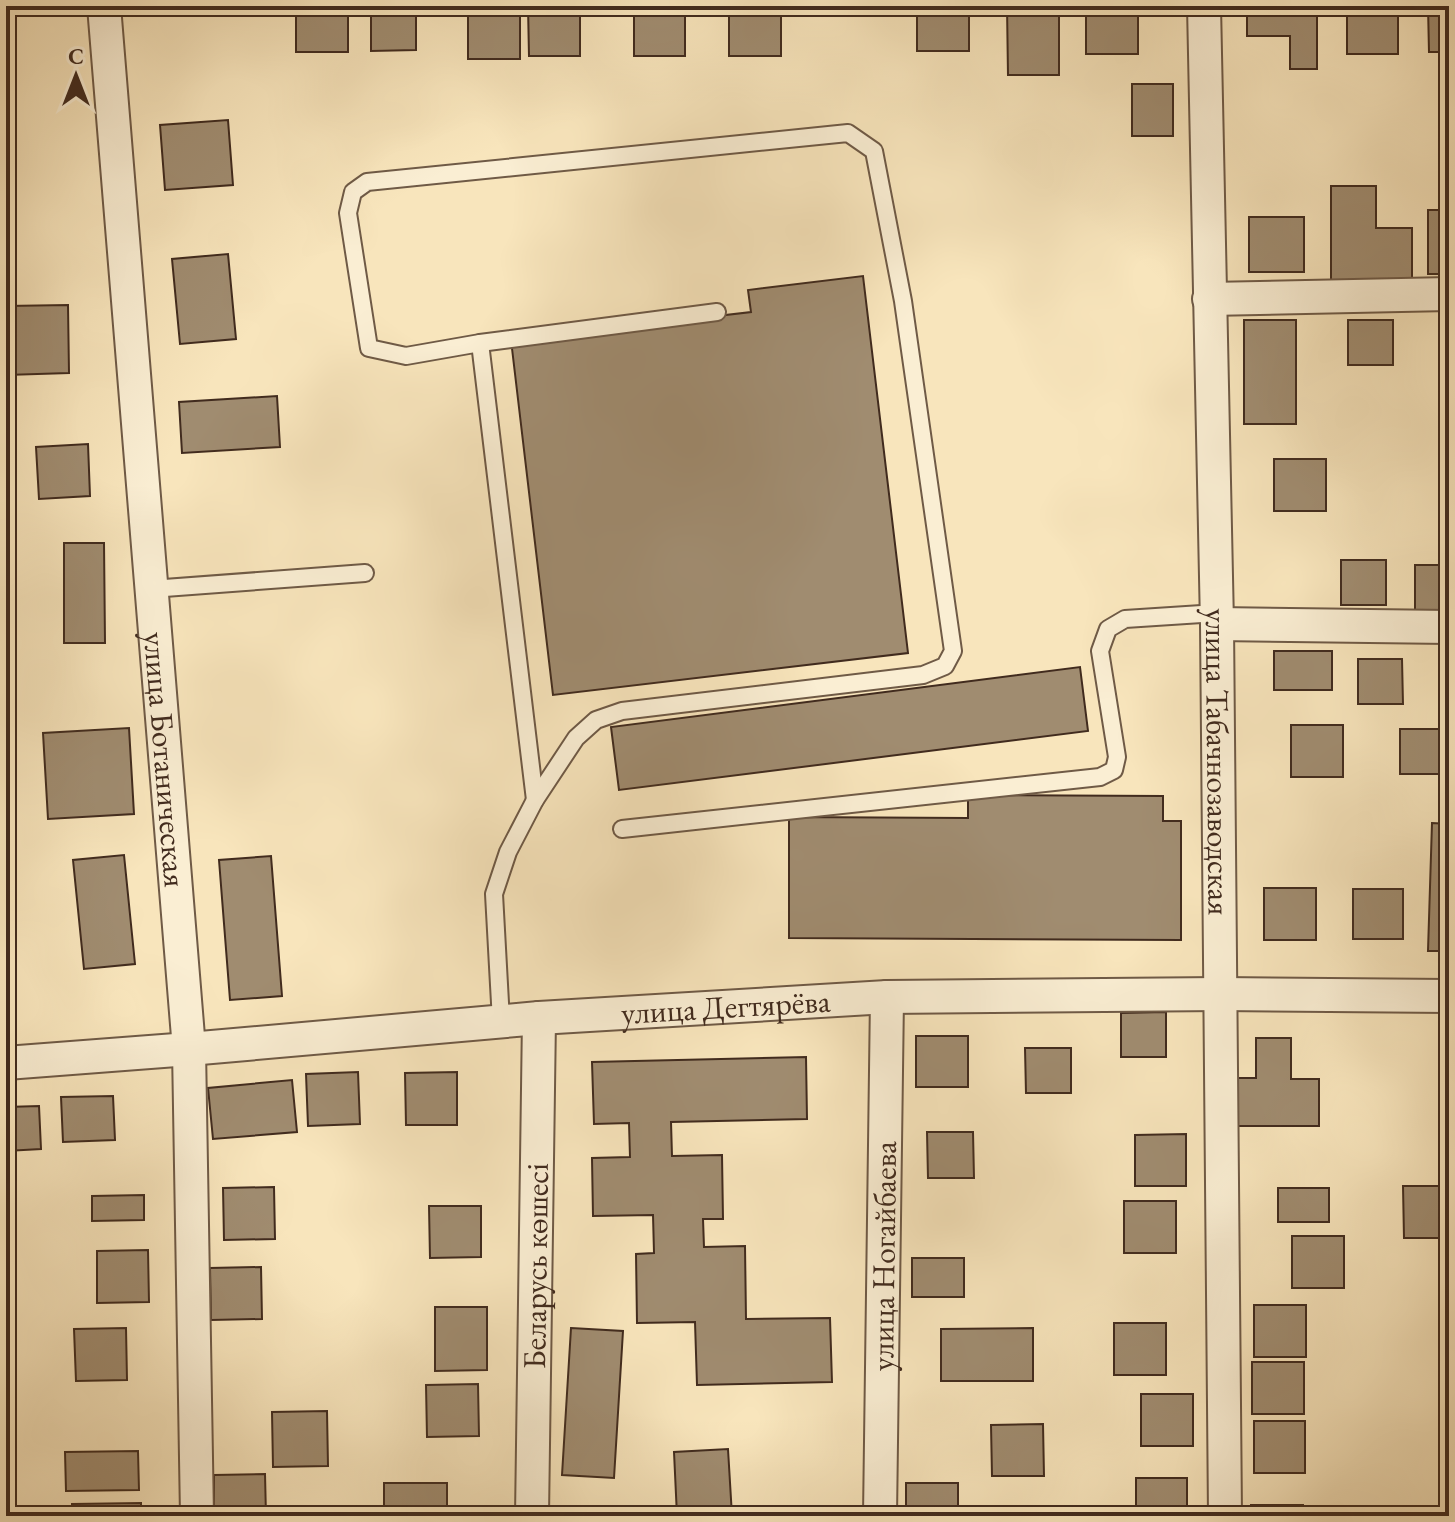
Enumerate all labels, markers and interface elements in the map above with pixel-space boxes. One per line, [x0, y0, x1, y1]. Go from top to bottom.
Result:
north arrow [36, 36, 116, 116]
text: С [68, 42, 84, 71]
street label: улица Табачнозаводская [1196, 608, 1241, 916]
street label: улица Ботаническая [134, 630, 197, 889]
street label: улица Дегтярёва [620, 979, 832, 1034]
street label: улица Ногайбаева [861, 1140, 906, 1371]
street label: Беларусь көшесі [513, 1163, 558, 1369]

